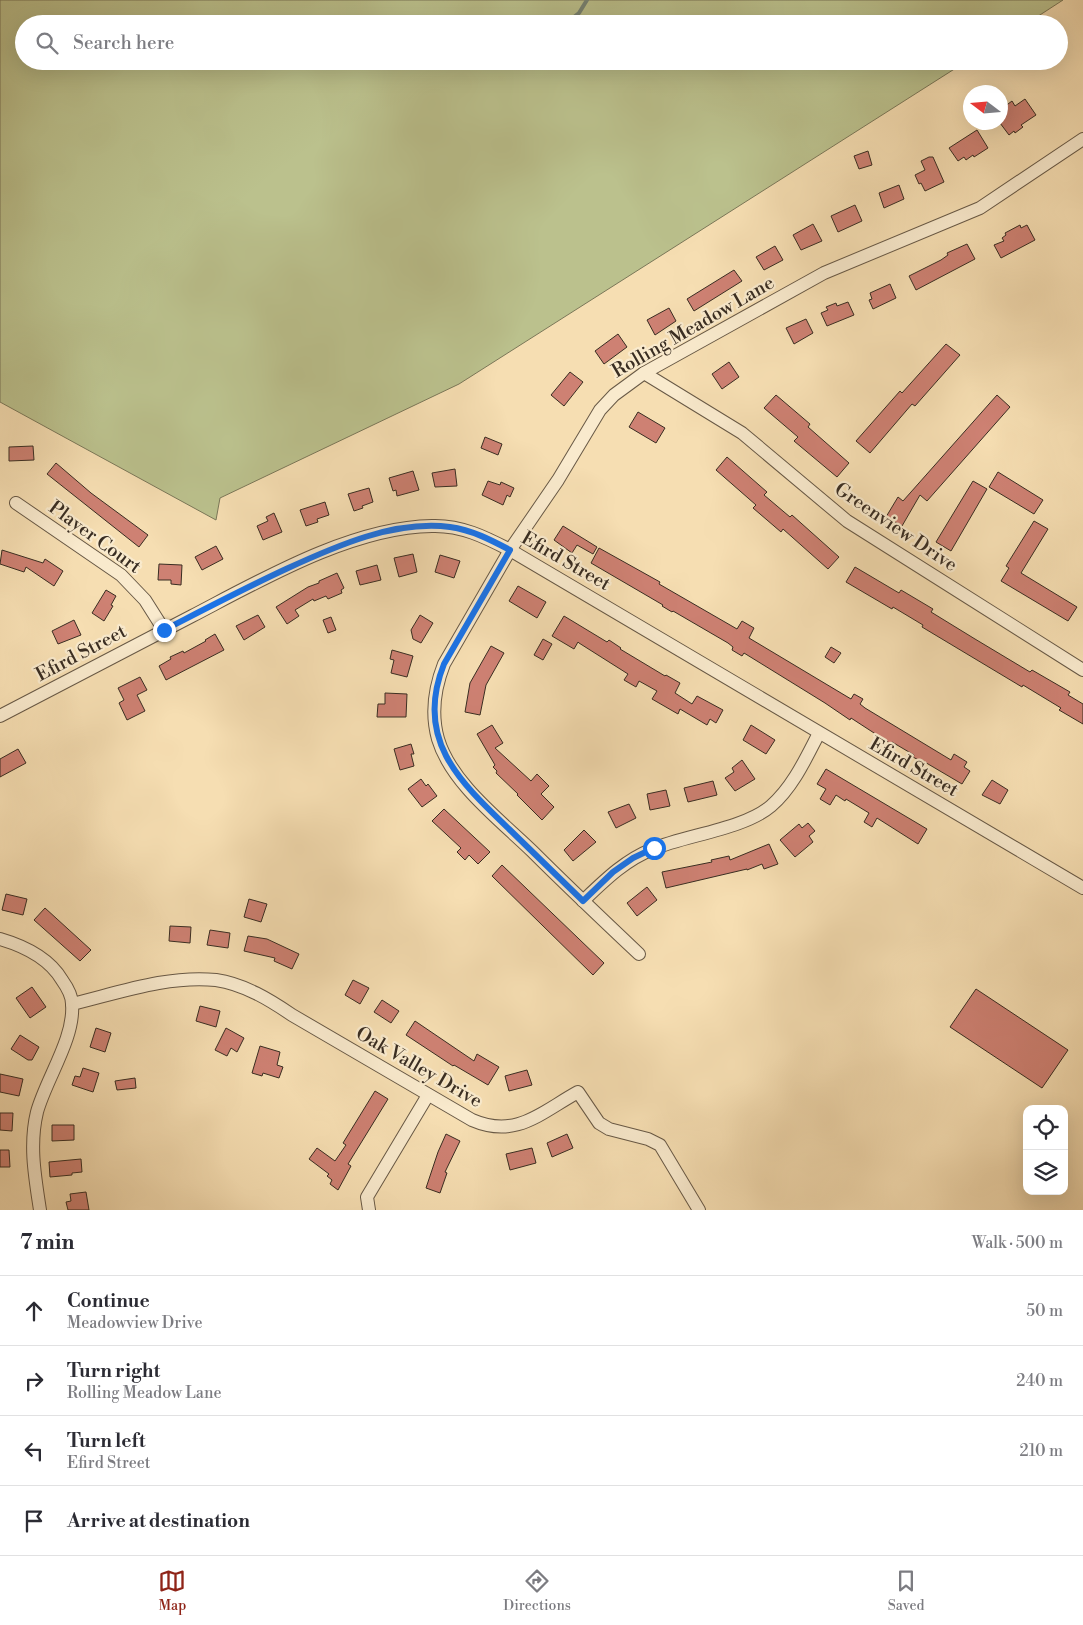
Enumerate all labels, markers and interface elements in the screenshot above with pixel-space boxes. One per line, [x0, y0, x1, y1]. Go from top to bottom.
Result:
search box [15, 15, 1068, 70]
icon: search [33, 29, 61, 57]
text: Search here [73, 31, 174, 55]
north arrow [963, 85, 1008, 130]
street label: Rolling Meadow Lane [608, 271, 778, 383]
street label: Greenview Drive [830, 477, 962, 577]
street label: Player Court [44, 495, 146, 579]
street label: Efird Street [517, 526, 615, 596]
street label: Efird Street [32, 619, 131, 687]
route end [153, 619, 176, 642]
street label: Efird Street [865, 732, 963, 802]
route start [643, 837, 666, 860]
street label: Oak Valley Drive [351, 1021, 487, 1113]
map controls [1023, 1105, 1068, 1195]
button: locate [1023, 1105, 1068, 1150]
button: layers [1023, 1150, 1068, 1195]
text: 7 min [20, 1230, 74, 1256]
text: Walk · 500 m [972, 1233, 1063, 1253]
text: Continue [67, 1289, 150, 1313]
icon: ahead [20, 1297, 48, 1325]
text: 50 m [1026, 1301, 1063, 1321]
text: Meadowview Drive [67, 1313, 202, 1333]
text: Turn right [67, 1359, 160, 1383]
icon: right [20, 1367, 48, 1395]
text: 240 m [1016, 1371, 1063, 1391]
text: Rolling Meadow Lane [67, 1383, 222, 1403]
text: Turn left [67, 1429, 146, 1453]
icon: left [20, 1437, 48, 1465]
text: 210 m [1019, 1441, 1063, 1461]
text: Efird Street [67, 1453, 151, 1473]
icon: arrive [20, 1507, 48, 1535]
text: Arrive at destination [67, 1509, 250, 1533]
tab: Map [158, 1567, 186, 1615]
tab: Directions [503, 1567, 571, 1615]
tab: Saved [888, 1567, 925, 1615]

